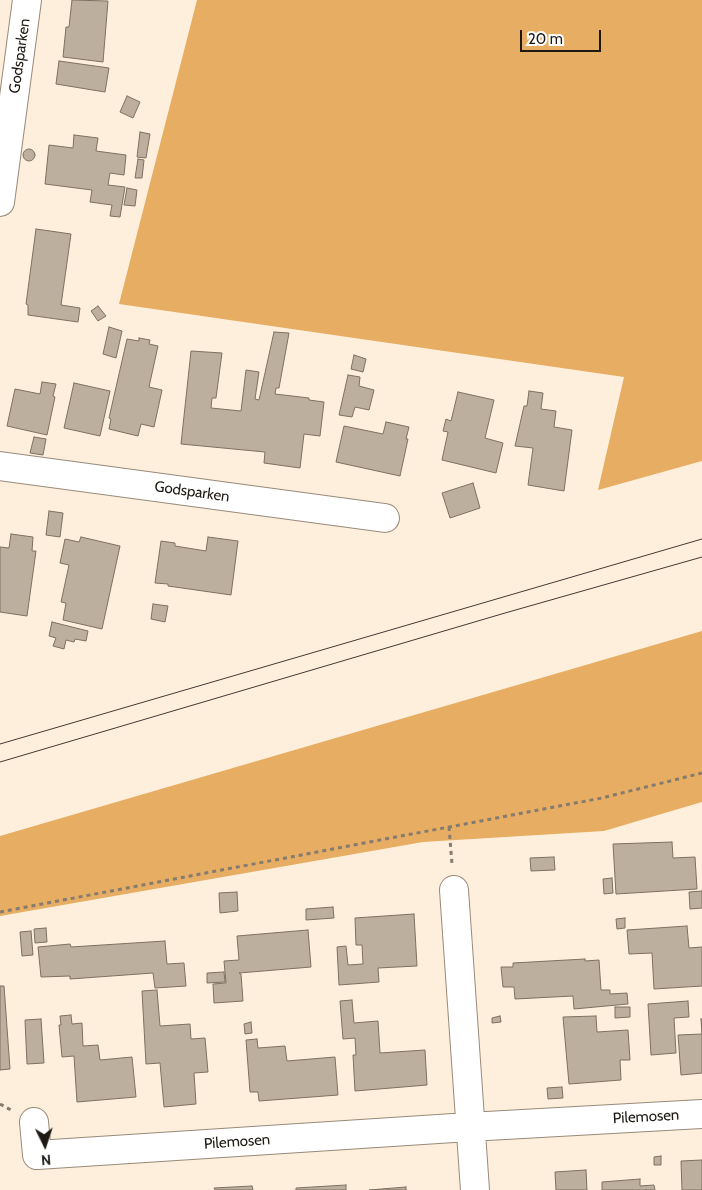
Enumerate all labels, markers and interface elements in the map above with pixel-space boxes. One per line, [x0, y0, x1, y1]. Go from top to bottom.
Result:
street label: Godsparken [6, 17, 34, 95]
scale bar [522, 20, 603, 52]
text: 20 m [528, 30, 563, 48]
street label: Godsparken [153, 478, 231, 506]
street label: Pilemosen [612, 1106, 680, 1128]
north arrow [20, 1120, 70, 1170]
street label: Pilemosen [203, 1131, 271, 1153]
text: N [40, 1151, 52, 1169]

